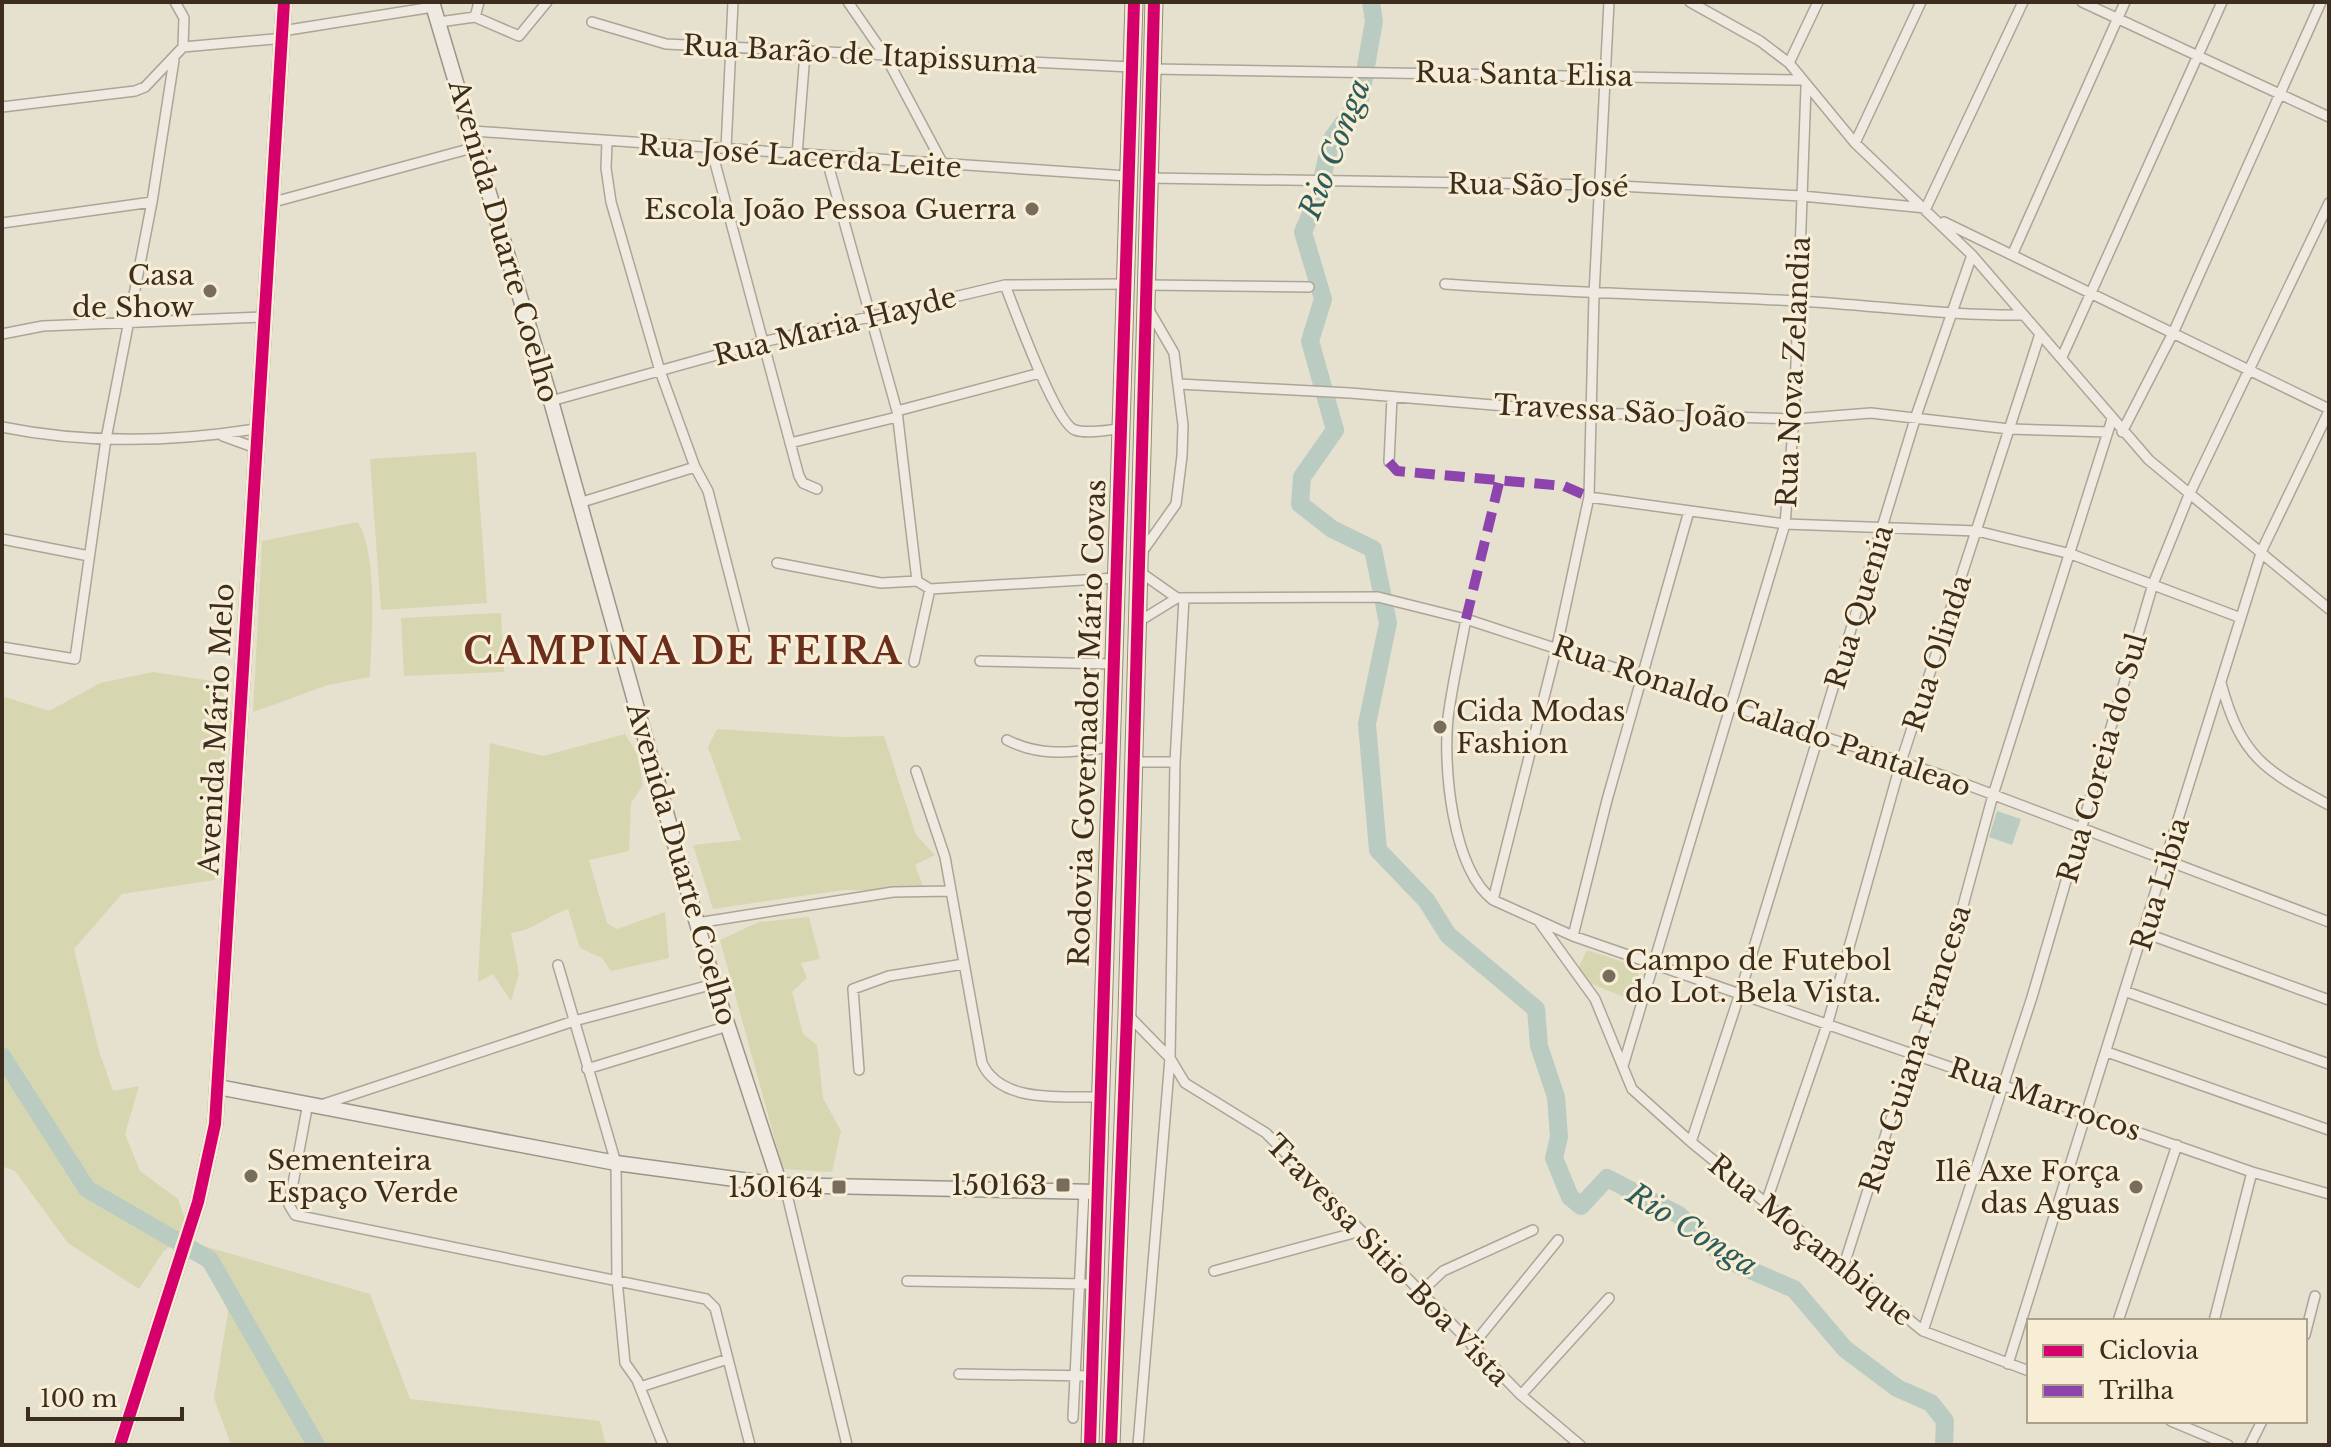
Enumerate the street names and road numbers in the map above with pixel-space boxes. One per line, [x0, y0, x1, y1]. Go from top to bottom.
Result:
street label: Rua Barão de Itapissuma [682, 28, 1039, 81]
street label: Rua Santa Elisa [1415, 55, 1634, 94]
street label: Avenida Duarte Coelho [440, 75, 566, 407]
street label: Rua José Lacerda Leite [637, 128, 963, 185]
street label: Rua São José [1447, 166, 1629, 205]
street label: Rua Nova Zelandia [1769, 235, 1818, 509]
street label: Rua Maria Hayde [710, 279, 960, 374]
street label: Travessa São João [1493, 387, 1747, 436]
street label: Rodovia Governador Mário Covas [1061, 479, 1114, 967]
street label: Rua Quenia [1818, 520, 1901, 693]
street label: Rua Olinda [1896, 570, 1979, 736]
street label: Avenida Mário Melo [191, 582, 242, 877]
street label: Rua Ronaldo Calado Pantaleao [1548, 628, 1976, 805]
street label: Rua Coreia do Sul [2050, 629, 2155, 887]
street label: Avenida Duarte Coelho [618, 698, 744, 1030]
street label: Rua Libia [2124, 813, 2197, 955]
street label: Rua Guiana Francesa [1852, 900, 1979, 1198]
street label: Rua Marrocos [1944, 1050, 2145, 1149]
street label: Travessa Sitio Boa Vista [1258, 1127, 1517, 1394]
street label: Rua Moçambique [1701, 1147, 1920, 1334]

